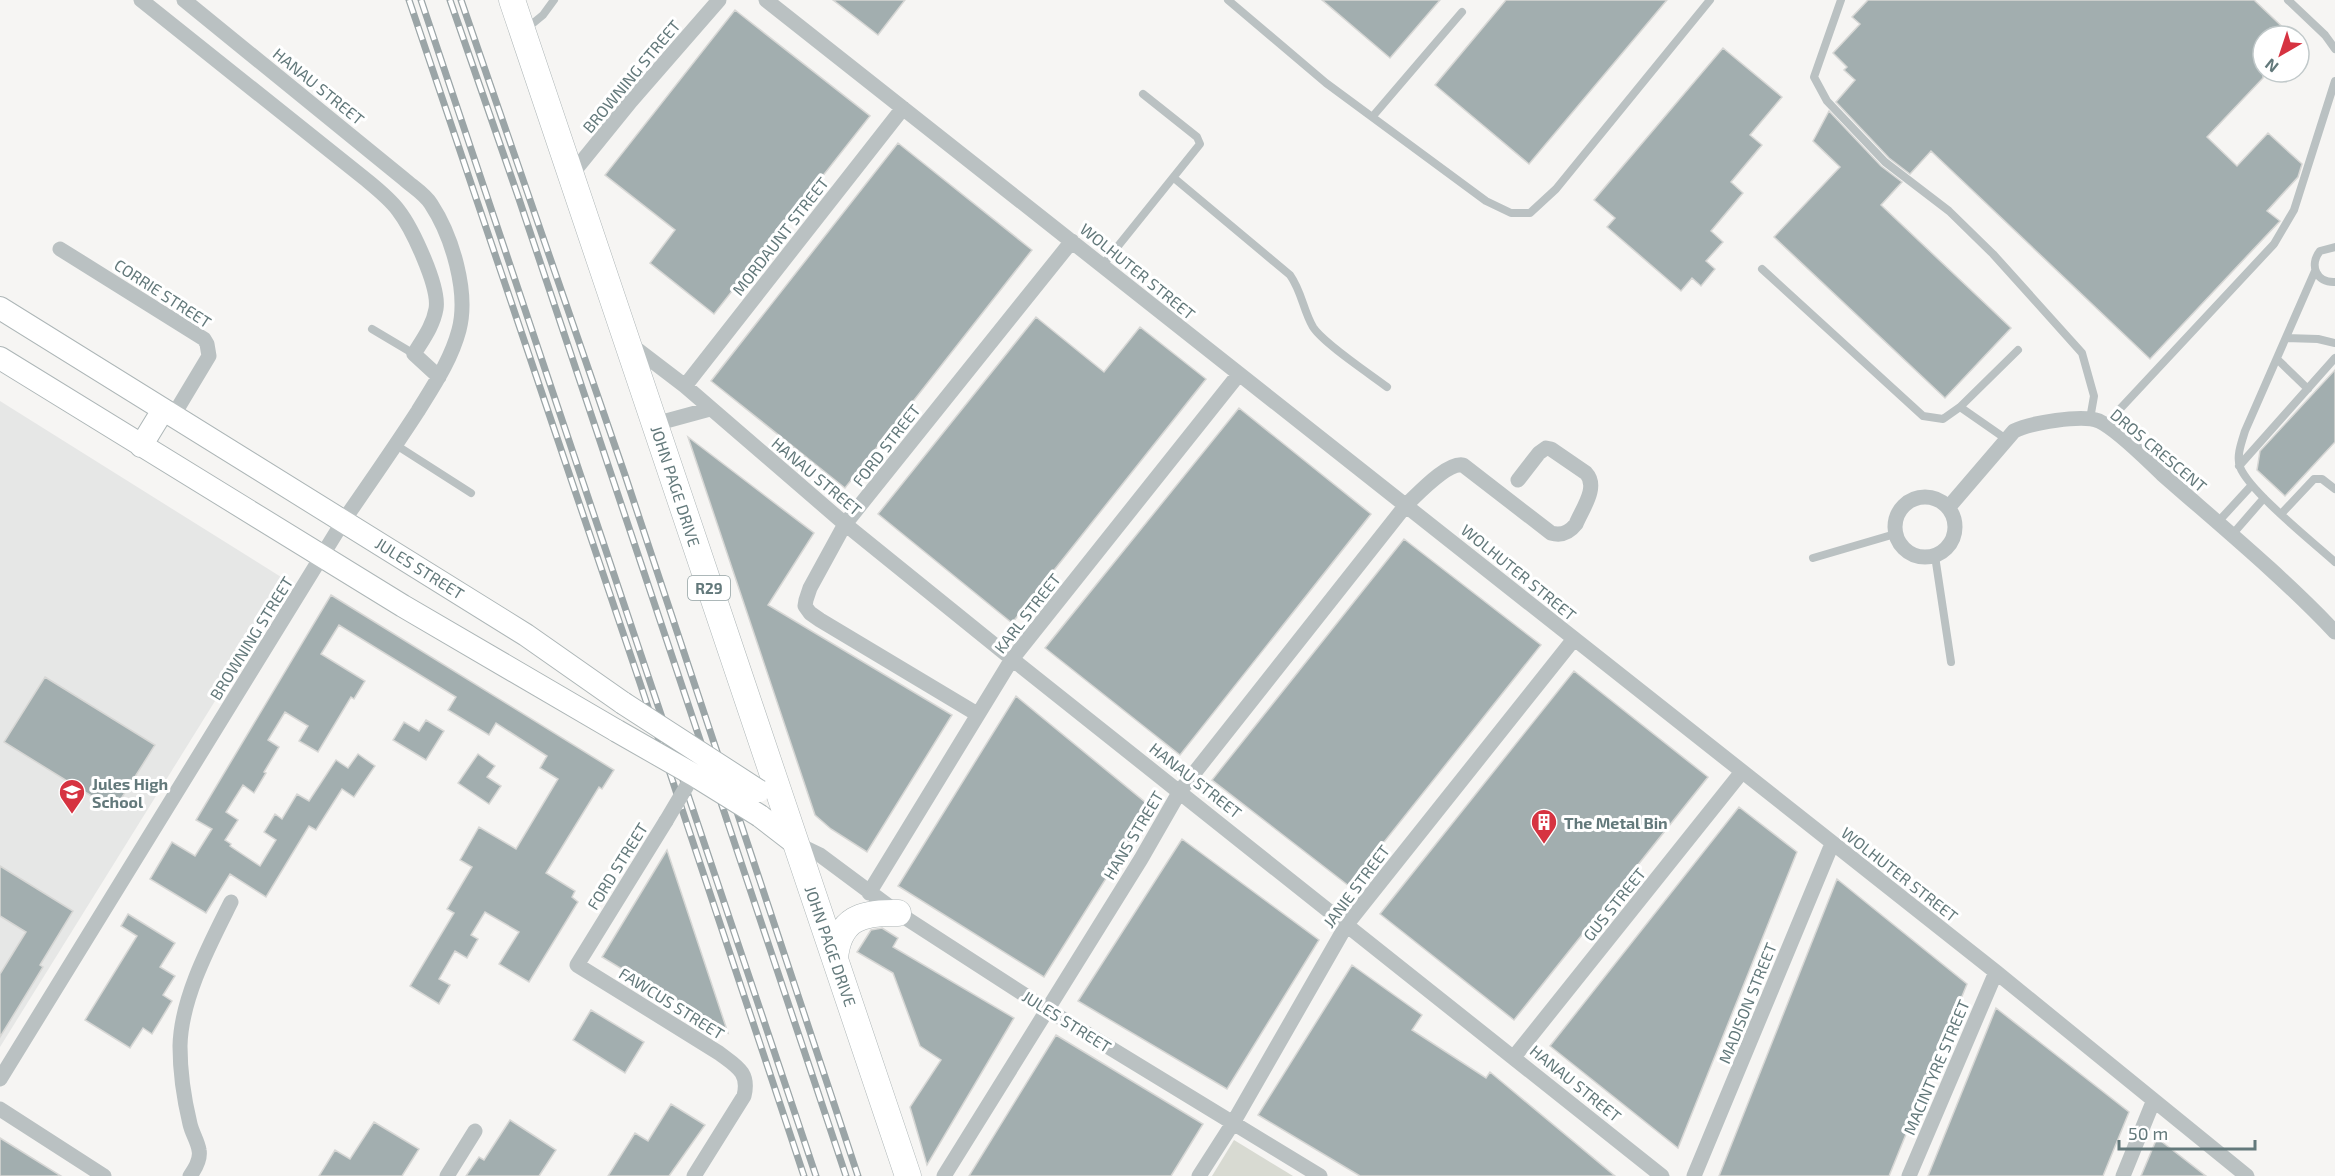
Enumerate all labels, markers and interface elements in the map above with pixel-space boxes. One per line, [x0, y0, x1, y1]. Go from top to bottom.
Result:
street label: BROWNING STREET [578, 16, 684, 136]
north arrow [2251, 24, 2311, 84]
street label: HANAU STREET [270, 44, 368, 128]
text: N [2261, 55, 2282, 77]
street label: MORDAUNT STREET [728, 173, 832, 299]
street label: WOLHUTER STREET [1077, 219, 1199, 323]
street label: CORRIE STREET [111, 255, 215, 331]
street label: FORD STREET [848, 400, 924, 490]
street label: DROS CRESCENT [2107, 404, 2211, 496]
street label: JOHN PAGE DRIVE [647, 423, 705, 549]
street label: HANAU STREET [768, 433, 866, 519]
street label: WOLHUTER STREET [1458, 520, 1580, 624]
street label: JULES STREET [372, 533, 468, 603]
street label: KARL STREET [990, 569, 1064, 657]
street label: BROWNING STREET [205, 573, 297, 703]
road number: R29 [688, 576, 730, 600]
street label: HANAU STREET [1146, 738, 1246, 822]
place label: Jules High School [92, 774, 168, 811]
school or university icon: Jules High School [57, 777, 87, 815]
street label: HANS STREET [1099, 787, 1167, 883]
building icon: The Metal Bin [1529, 807, 1559, 845]
place label: The Metal Bin [1564, 813, 1668, 832]
street label: FORD STREET [583, 819, 651, 913]
street label: WOLHUTER STREET [1838, 823, 1962, 925]
street label: JANIE STREET [1319, 841, 1393, 931]
street label: GUS STREET [1579, 864, 1649, 944]
street label: JOHN PAGE DRIVE [801, 883, 861, 1009]
street label: MADISON STREET [1714, 940, 1780, 1066]
street label: FAWCUS STREET [616, 963, 728, 1043]
street label: JULES STREET [1019, 986, 1115, 1056]
street label: MACINTYRE STREET [1899, 997, 1973, 1137]
street label: HANAU STREET [1527, 1041, 1625, 1125]
scale bar [2119, 1113, 2256, 1151]
text: 50 m [2128, 1122, 2168, 1144]

